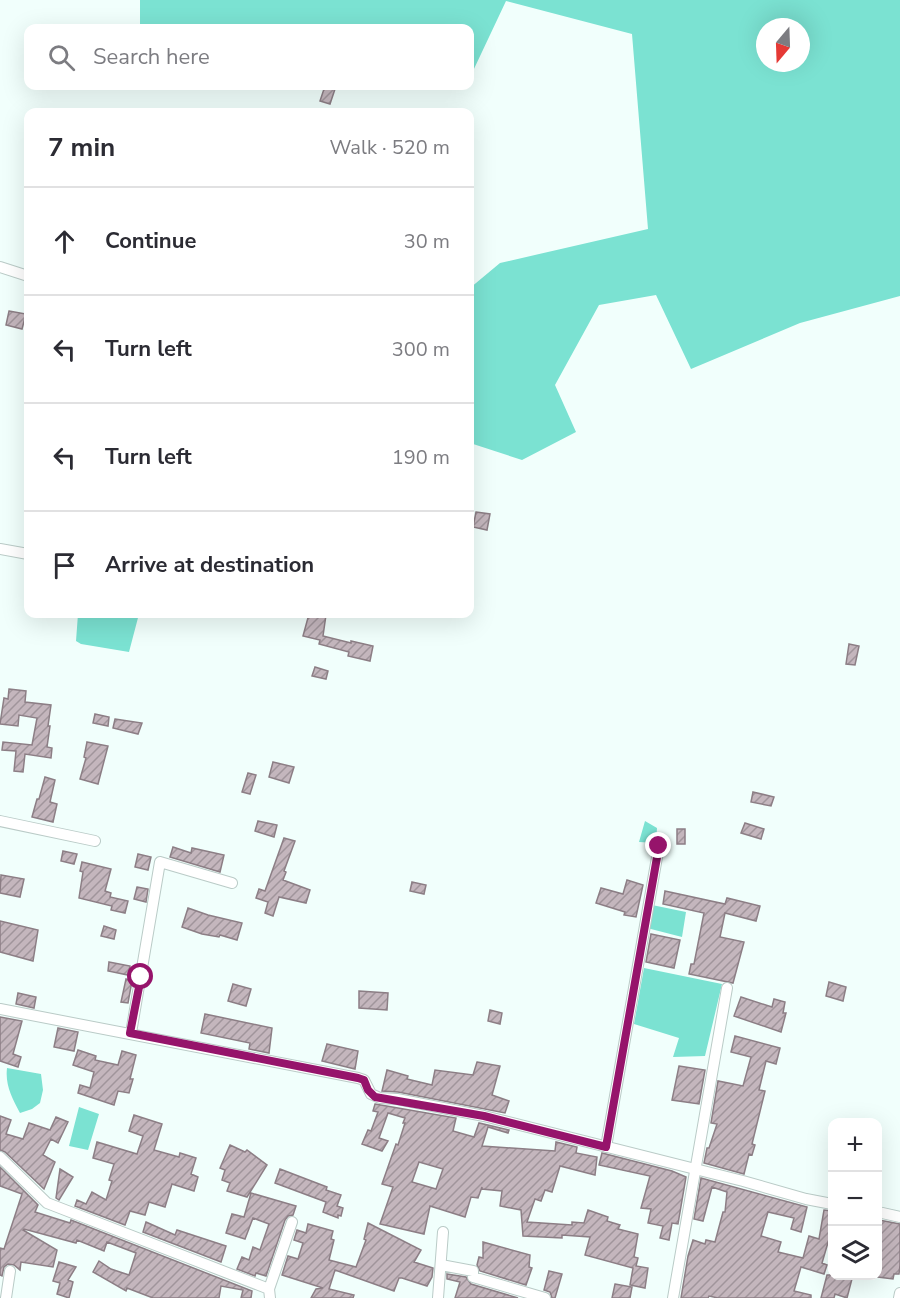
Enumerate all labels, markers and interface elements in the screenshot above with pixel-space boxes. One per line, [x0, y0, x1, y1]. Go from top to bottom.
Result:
north arrow [756, 18, 810, 72]
search box [24, 24, 474, 90]
icon: search [45, 41, 78, 74]
text: Search here [93, 42, 210, 72]
text: 7 min [48, 130, 115, 165]
text: Walk · 520 m [330, 134, 450, 161]
icon: ahead [48, 225, 81, 258]
text: Continue [105, 226, 196, 256]
text: 30 m [404, 228, 450, 255]
icon: left [48, 333, 81, 366]
text: Turn left [105, 334, 192, 364]
text: 300 m [392, 336, 450, 363]
icon: left [48, 441, 81, 474]
text: Turn left [105, 442, 192, 472]
text: 190 m [392, 444, 450, 471]
icon: arrive [48, 549, 81, 582]
text: Arrive at destination [105, 550, 314, 580]
route end [645, 832, 671, 858]
route start [127, 963, 153, 989]
map controls [828, 1118, 882, 1280]
button: + [828, 1118, 882, 1172]
button: − [828, 1172, 882, 1226]
button: layers [828, 1226, 882, 1280]

